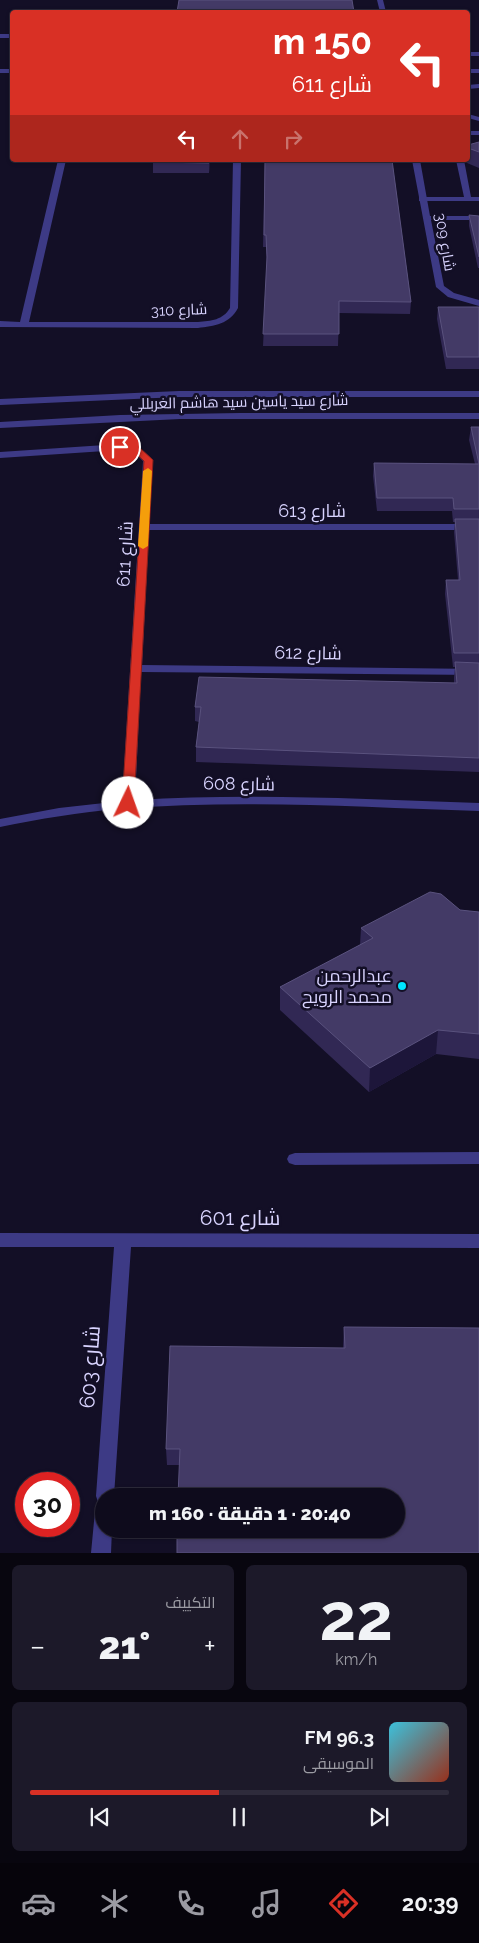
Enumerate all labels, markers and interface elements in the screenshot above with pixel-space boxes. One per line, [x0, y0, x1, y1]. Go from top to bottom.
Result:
text: 150 m [273, 21, 372, 62]
icon: left [390, 30, 455, 95]
text: شارع 611 [292, 71, 372, 97]
icon: left [173, 125, 201, 153]
icon: ahead [226, 125, 254, 153]
icon: right [279, 125, 307, 153]
street label: شارع 309 [429, 211, 459, 273]
street label: شارع 310 [150, 300, 208, 322]
street label: شارع سيد ياسين سيد هاشم الغربللي [129, 391, 349, 416]
pin [99, 426, 141, 468]
icon: arrive [106, 433, 134, 461]
street label: شارع 613 [278, 500, 346, 523]
street label: شارع 611 [112, 521, 139, 587]
street label: شارع 612 [274, 641, 342, 666]
street label: شارع 608 [203, 772, 275, 797]
position arrow [101, 776, 153, 828]
place label: عبدالرحمن محمد الرويح [302, 965, 392, 1009]
marker: عبدالرحمن محمد الرويح [396, 980, 408, 992]
street label: شارع 601 [200, 1205, 280, 1232]
street label: شارع 603 [74, 1325, 107, 1409]
speed limit sign: 30 [15, 1472, 80, 1537]
text: 20:40 · 1 دقيقة · 160 m [149, 1502, 351, 1524]
text: 22 [320, 1579, 393, 1655]
text: التكييف [165, 1593, 216, 1612]
text: 21° [99, 1623, 150, 1668]
text: − [30, 1630, 45, 1663]
text: + [204, 1630, 216, 1663]
text: km/h [335, 1650, 377, 1669]
text: 96.3 FM [304, 1726, 374, 1748]
text: الموسيقى [303, 1754, 374, 1773]
icon: previous [86, 1803, 114, 1831]
icon: pause [225, 1803, 253, 1831]
icon: next [365, 1803, 393, 1831]
icon: car [21, 1886, 56, 1921]
icon: climate [97, 1886, 132, 1921]
icon: phone [173, 1886, 208, 1921]
icon: music [249, 1886, 284, 1921]
icon: directions [326, 1886, 361, 1921]
text: 20:39 [402, 1890, 458, 1916]

